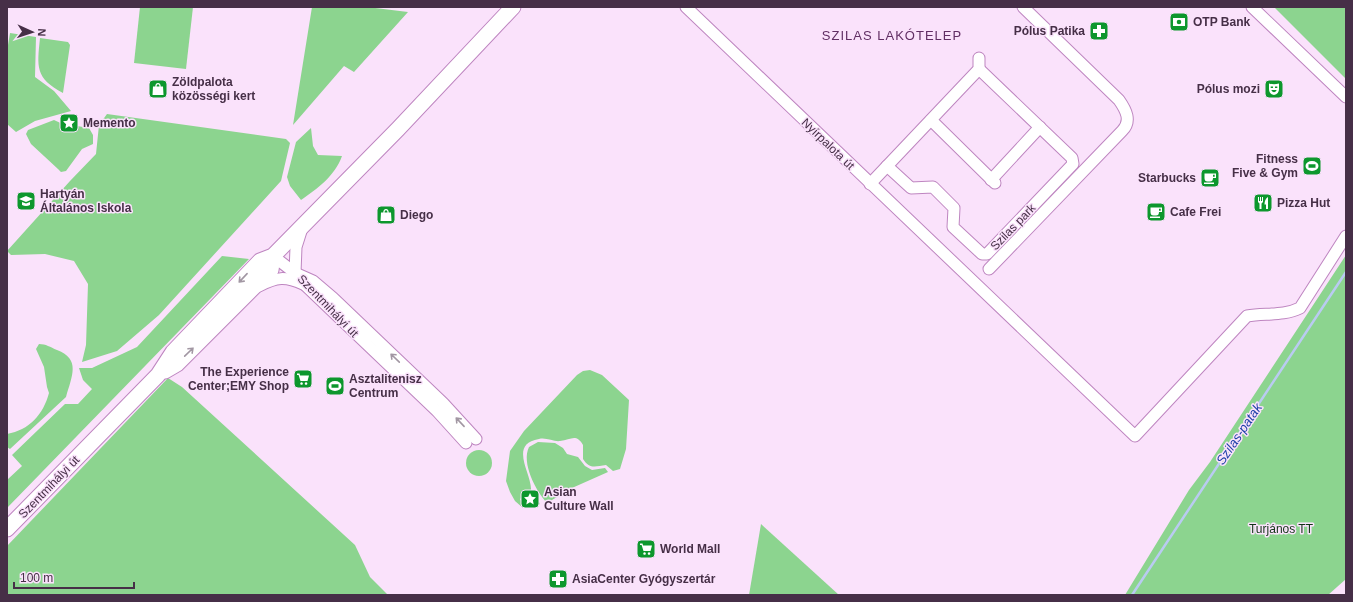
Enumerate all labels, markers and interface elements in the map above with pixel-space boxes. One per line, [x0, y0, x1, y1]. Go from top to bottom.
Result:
bank icon: OTP Bank [1168, 11, 1190, 33]
north arrow [12, 12, 52, 52]
place label: OTP Bank [1193, 15, 1250, 29]
pharmacy icon: Pólus Patika [1088, 20, 1110, 42]
place label: Pólus Patika [1014, 24, 1085, 38]
text: N [36, 28, 48, 37]
district label: SZILAS LAKÓTELEP [822, 28, 962, 43]
place label: Zöldpalota közösségi kert [172, 75, 255, 103]
shop icon: Zöldpalota közösségi kert [147, 78, 169, 100]
theatre icon: Pólus mozi [1263, 78, 1285, 100]
place label: Pólus mozi [1197, 82, 1260, 96]
place icon: Memento [58, 112, 80, 134]
street label: Nyírpalota út [799, 115, 858, 173]
place label: Memento [83, 116, 136, 130]
place label: Fitness Five & Gym [1232, 152, 1298, 180]
sports icon: Fitness Five & Gym [1301, 155, 1323, 177]
cafe icon: Starbucks [1199, 167, 1221, 189]
place label: Starbucks [1138, 171, 1196, 185]
place label: Hartyán Általános Iskola [40, 187, 132, 215]
school or university icon: Hartyán Általános Iskola [15, 190, 37, 212]
restaurant icon: Pizza Hut [1252, 192, 1274, 214]
place label: Pizza Hut [1277, 196, 1330, 210]
street label: Szilas park [988, 200, 1039, 253]
cafe icon: Cafe Frei [1145, 201, 1167, 223]
shop icon: Diego [375, 204, 397, 226]
place label: Cafe Frei [1170, 205, 1221, 219]
place label: Diego [400, 208, 433, 222]
street label: Szentmihályi út [295, 272, 362, 341]
one-way arrow [238, 273, 248, 283]
one-way arrow [184, 347, 194, 357]
one-way arrow [390, 353, 400, 363]
place label: The Experience Center;EMY Shop [188, 365, 289, 393]
supermarket icon: The Experience Center;EMY Shop [292, 368, 314, 390]
place label: Asztalitenisz Centrum [349, 372, 422, 400]
sports icon: Asztalitenisz Centrum [324, 375, 346, 397]
water label: Szilas-patak [1213, 399, 1266, 468]
one-way arrow [456, 417, 465, 427]
street label: Szentmihályi út [16, 452, 83, 521]
place label: Asian Culture Wall [544, 485, 614, 513]
place icon: Asian Culture Wall [519, 488, 541, 510]
park label: Turjános TT [1249, 522, 1314, 536]
supermarket icon: World Mall [635, 538, 657, 560]
place label: World Mall [660, 542, 720, 556]
scale bar [14, 564, 134, 590]
pharmacy icon: AsiaCenter Gyógyszertár [547, 568, 569, 590]
text: 100 m [20, 571, 53, 585]
place label: AsiaCenter Gyógyszertár [572, 572, 716, 586]

